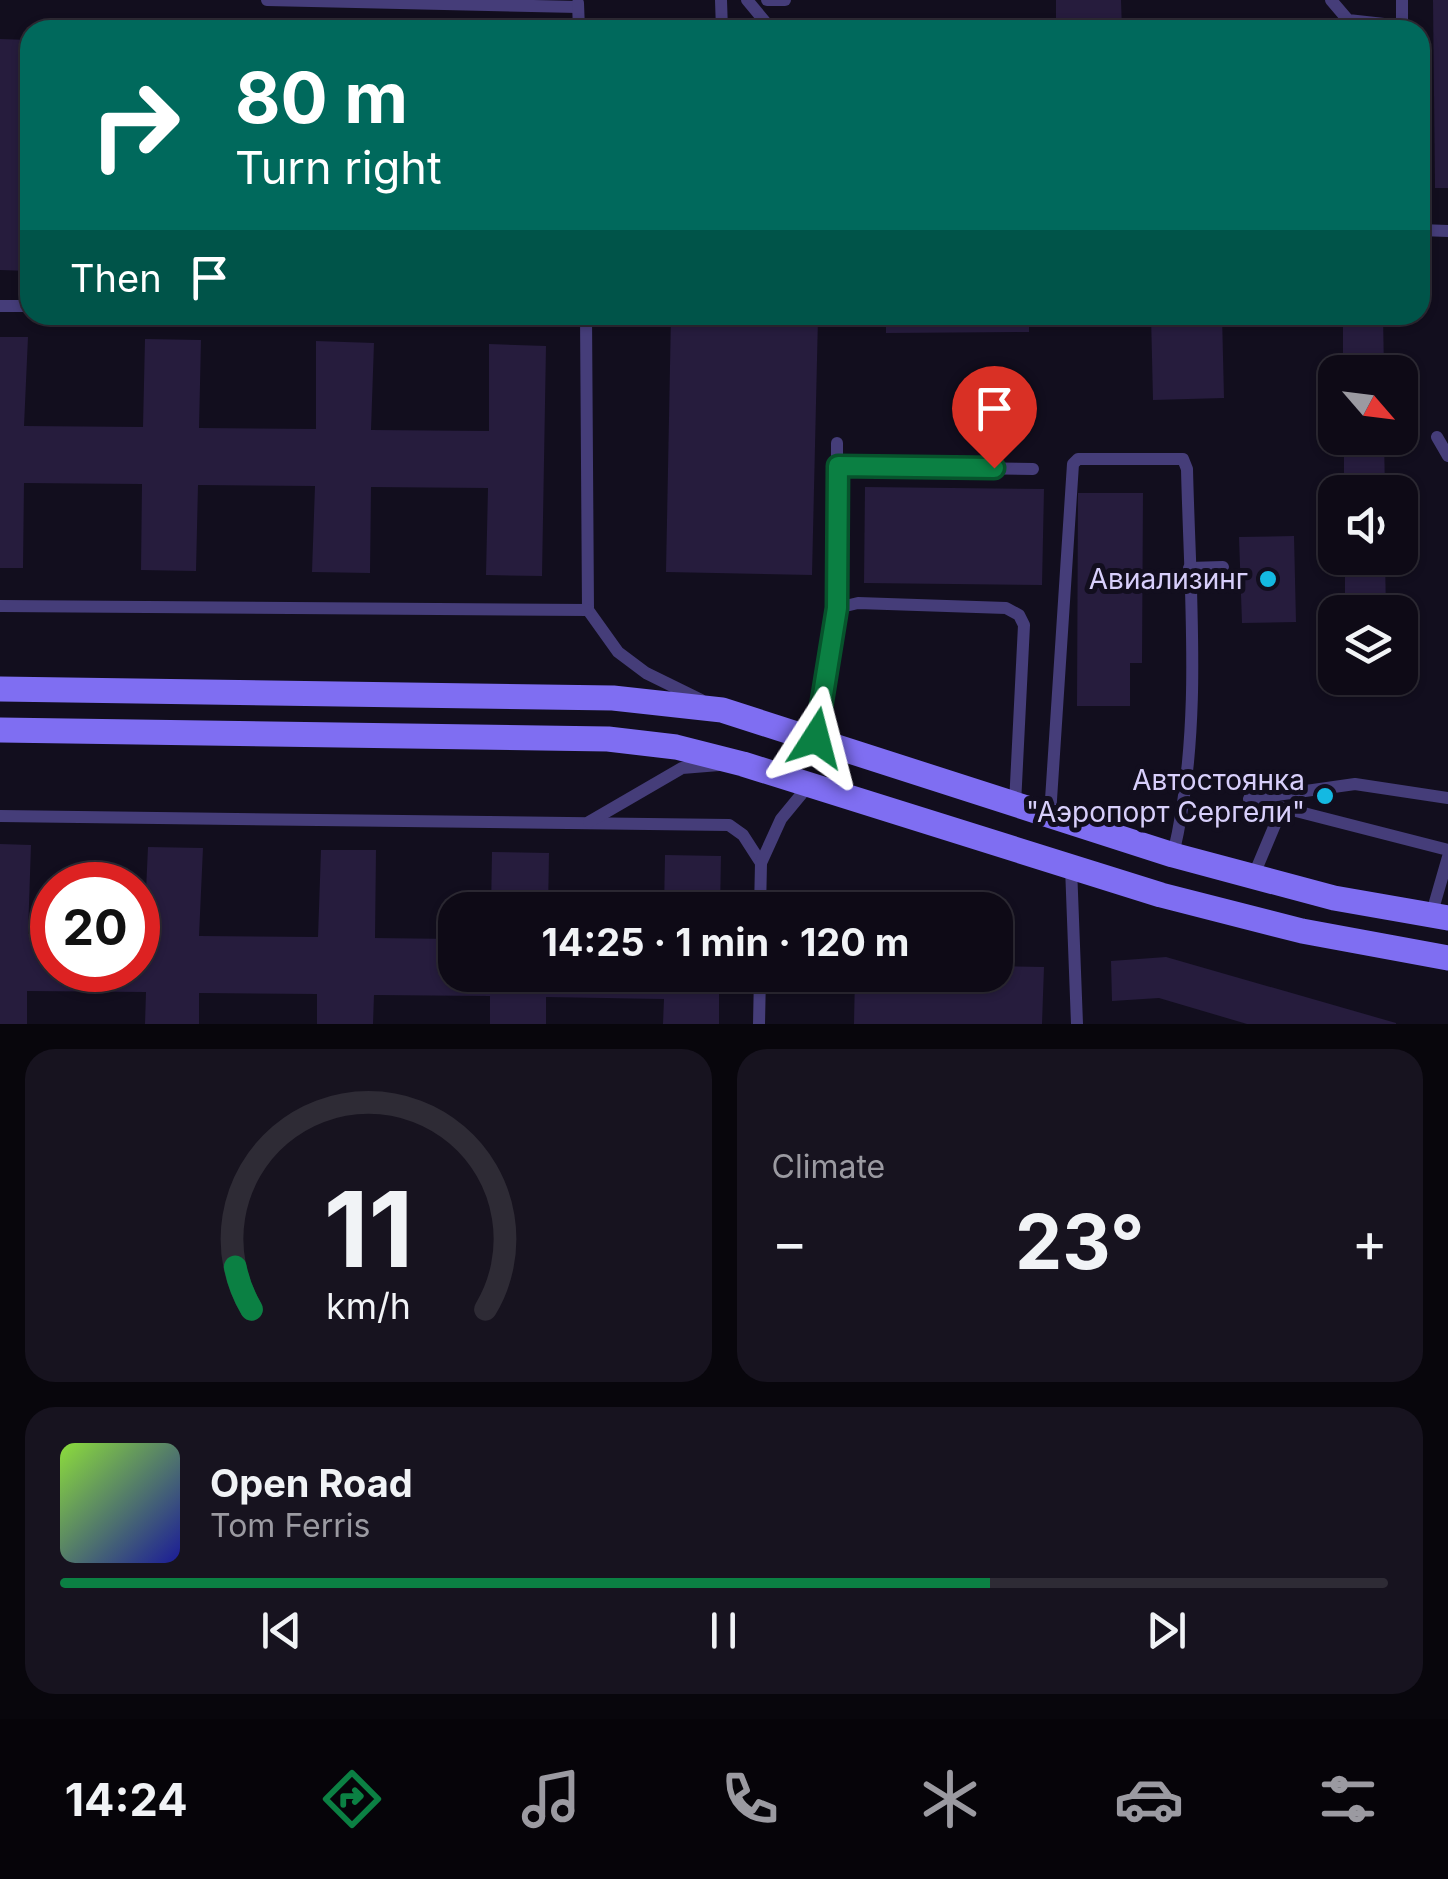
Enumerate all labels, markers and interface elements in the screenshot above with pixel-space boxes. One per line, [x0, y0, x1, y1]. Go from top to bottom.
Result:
text: 80 m [235, 55, 408, 140]
icon: right [70, 60, 200, 190]
text: Turn right [235, 140, 442, 195]
icon: arrive [182, 250, 237, 305]
text: Then [70, 255, 162, 301]
north arrow [1318, 355, 1418, 455]
map controls [1318, 355, 1418, 695]
pin [952, 366, 1037, 469]
icon: arrive [967, 381, 1022, 436]
button: sound [1318, 475, 1418, 575]
place label: Авиализинг [1089, 562, 1248, 596]
marker: Авиализинг [1257, 568, 1279, 590]
button: layers [1318, 595, 1418, 695]
position arrow [764, 686, 868, 790]
place label: Автостоянка "Аэропорт Сергели" [1026, 763, 1305, 829]
marker: Автостоянка "Аэропорт Сергели" [1314, 785, 1336, 807]
speed limit sign: 20 [30, 862, 160, 992]
text: 14:25 · 1 min · 120 m [541, 919, 910, 965]
text: Climate [772, 1147, 885, 1186]
text: 11 [323, 1166, 413, 1292]
text: 23° [1015, 1196, 1145, 1287]
text: − [772, 1209, 808, 1275]
text: + [1352, 1209, 1388, 1275]
text: km/h [326, 1284, 411, 1328]
text: Open Road [210, 1460, 413, 1506]
text: Tom Ferris [210, 1506, 370, 1545]
icon: previous [254, 1603, 309, 1658]
icon: pause [696, 1603, 751, 1658]
icon: next [1139, 1603, 1194, 1658]
icon: directions [317, 1764, 387, 1834]
icon: music [516, 1764, 586, 1834]
icon: phone [715, 1764, 785, 1834]
icon: climate [915, 1764, 985, 1834]
icon: car [1114, 1764, 1184, 1834]
icon: filters [1313, 1764, 1383, 1834]
text: 14:24 [65, 1772, 188, 1827]

